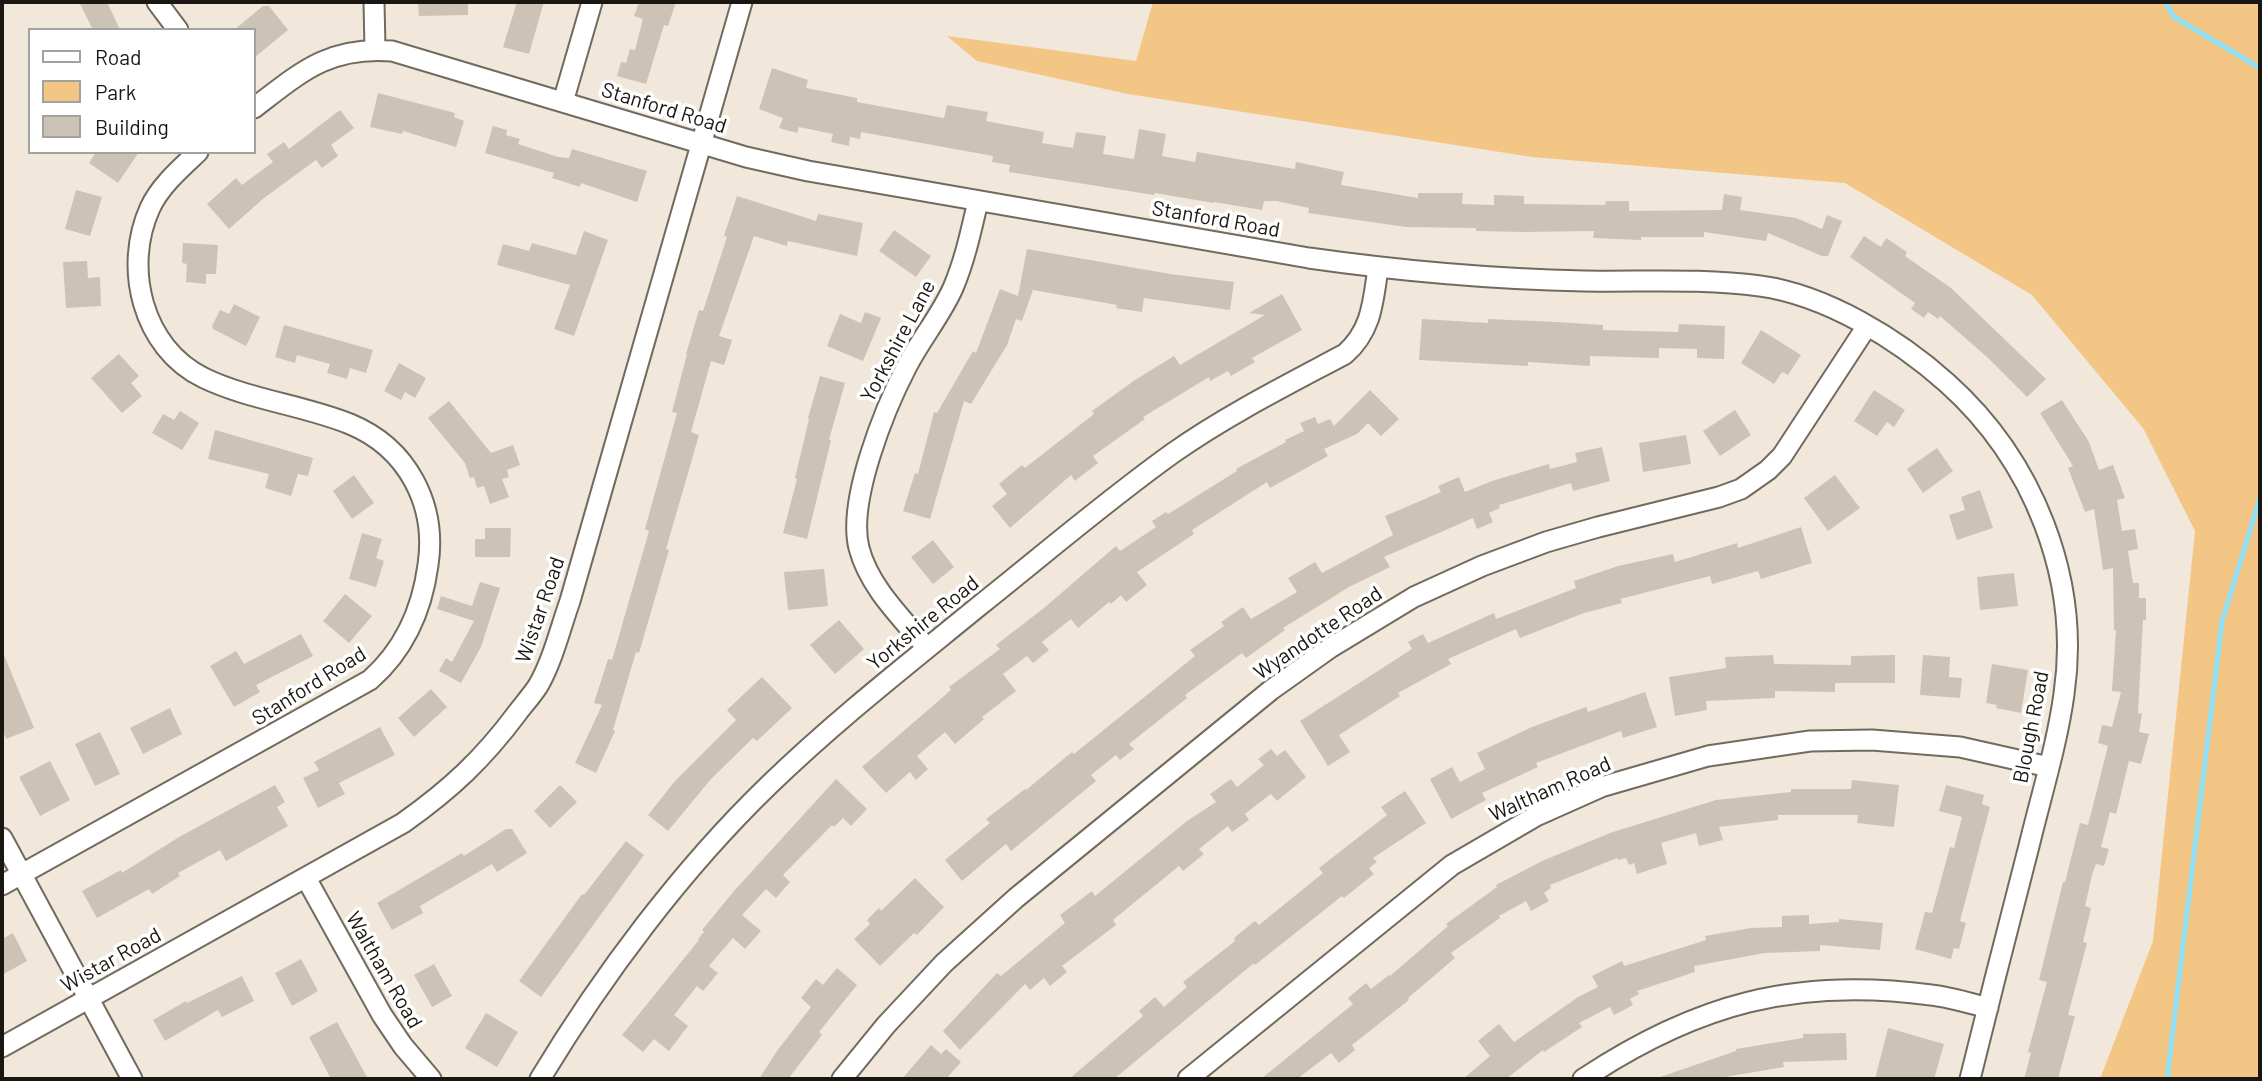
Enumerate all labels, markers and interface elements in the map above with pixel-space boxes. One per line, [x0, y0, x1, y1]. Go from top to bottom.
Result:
legend [28, 28, 256, 154]
text: Road [95, 44, 141, 69]
street label: Stanford Road [598, 77, 730, 139]
text: Park [95, 79, 136, 104]
text: Building [95, 114, 169, 139]
street label: Stanford Road [1150, 195, 1282, 243]
street label: Yorkshire Lane [855, 276, 941, 406]
street label: Wistar Road [510, 554, 570, 666]
street label: Yorkshire Road [862, 570, 984, 676]
street label: Wyandotte Road [1249, 581, 1387, 685]
street label: Stanford Road [247, 641, 371, 731]
street label: Blough Road [2008, 669, 2054, 785]
street label: Waltham Road [1485, 751, 1615, 827]
street label: Waltham Road [340, 907, 428, 1033]
street label: Wistar Road [57, 922, 165, 998]

